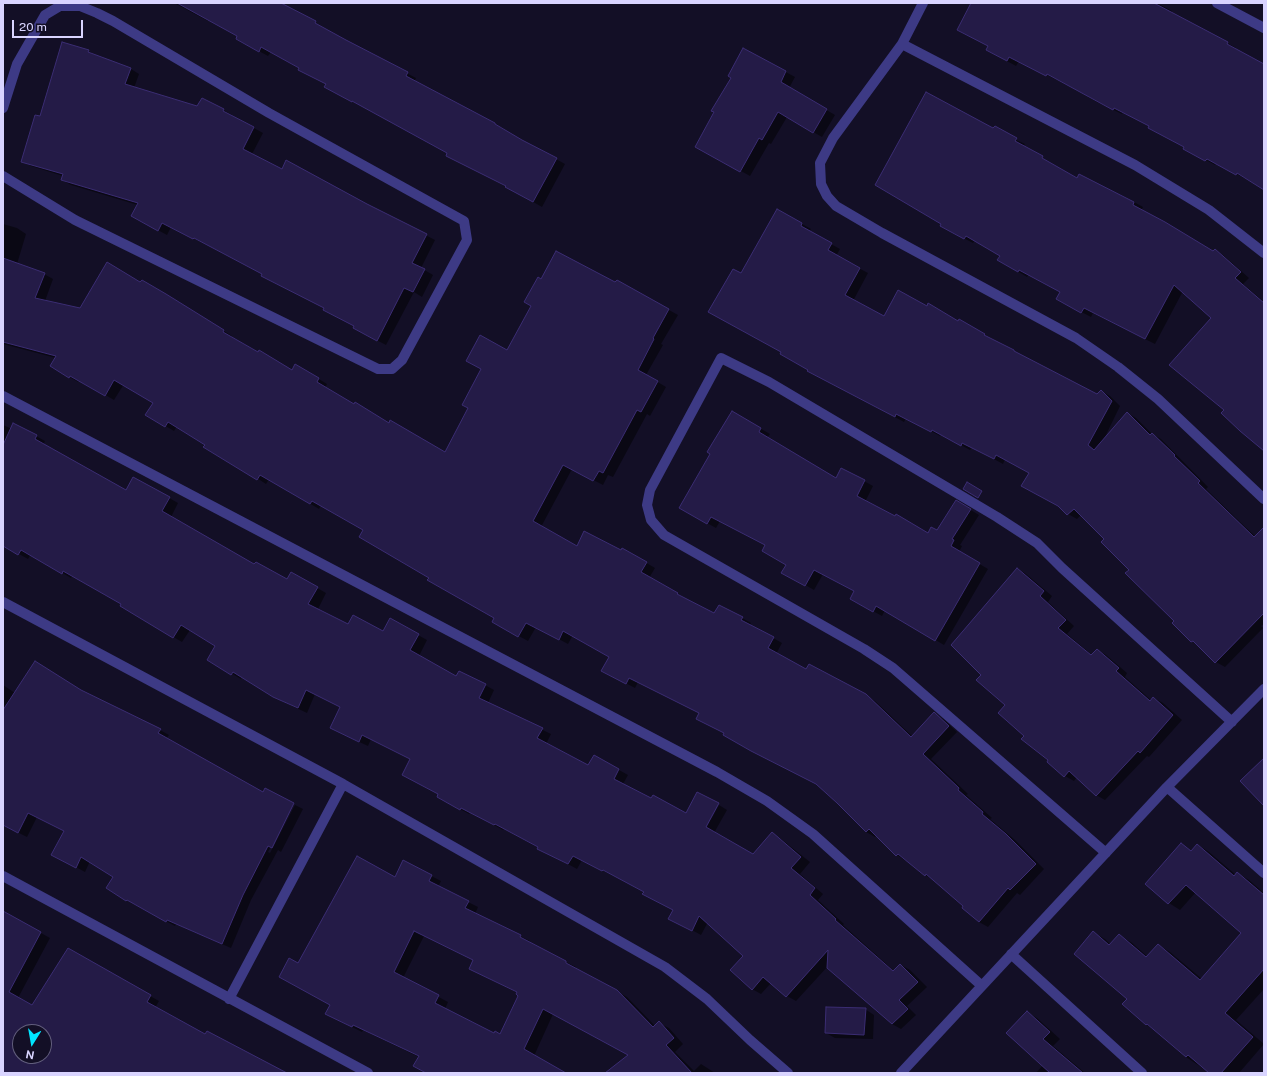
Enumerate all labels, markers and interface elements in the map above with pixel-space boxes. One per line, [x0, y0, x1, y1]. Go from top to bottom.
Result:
scale bar [14, 12, 85, 38]
text: 20 m [19, 20, 47, 34]
north arrow [12, 1024, 52, 1064]
text: N [25, 1048, 35, 1062]

